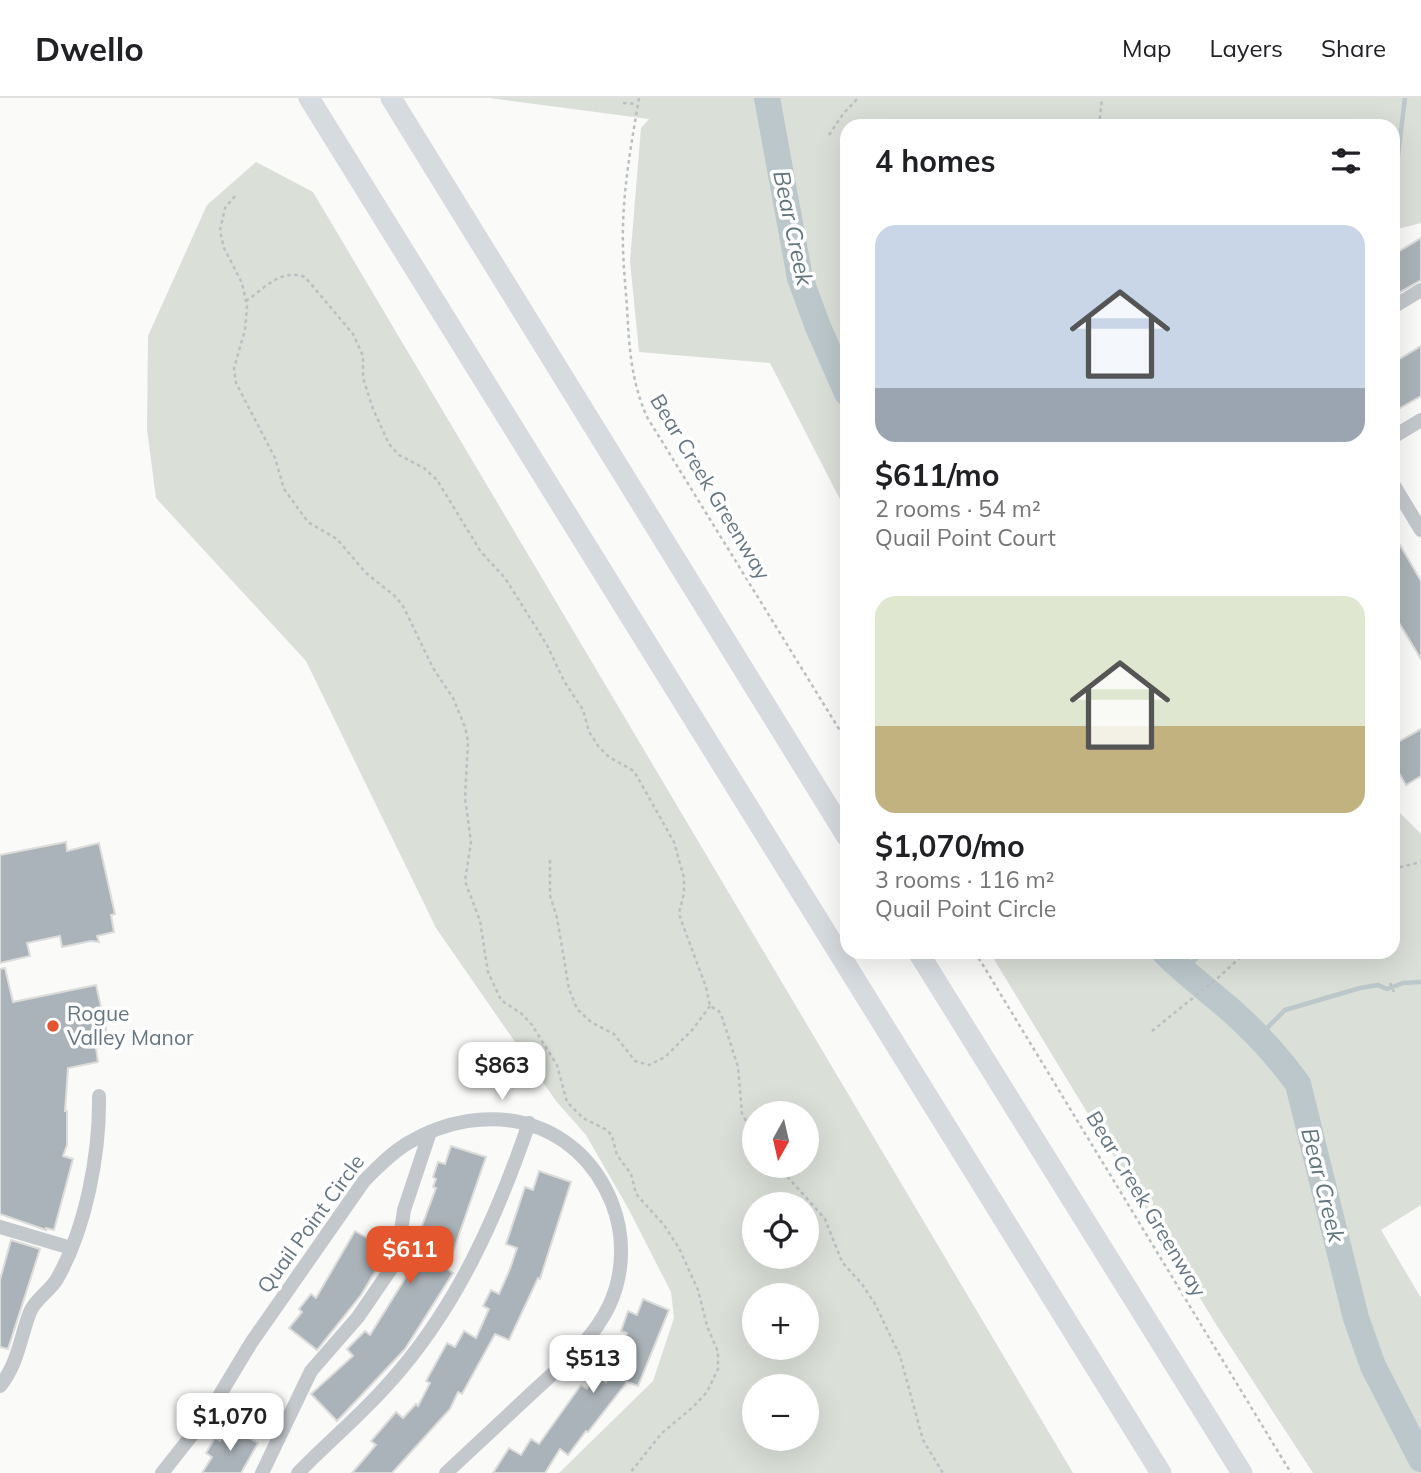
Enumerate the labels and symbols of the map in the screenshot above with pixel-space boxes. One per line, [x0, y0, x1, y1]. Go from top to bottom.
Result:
water label: Bear Creek [767, 168, 820, 289]
street label: Bear Creek Greenway [645, 389, 777, 584]
place label: Rogue Valley Manor [67, 1000, 194, 1050]
marker: Rogue Valley Manor [45, 1018, 61, 1034]
pin: $863 [461, 1042, 543, 1102]
north arrow [742, 1101, 819, 1178]
street label: Bear Creek Greenway [1081, 1106, 1213, 1301]
water label: Bear Creek [1295, 1125, 1352, 1246]
street label: Quail Point Circle [251, 1149, 369, 1298]
pin: $611 [369, 1226, 451, 1286]
pin: $513 [552, 1336, 634, 1395]
pin: $1,070 [173, 1394, 287, 1453]

